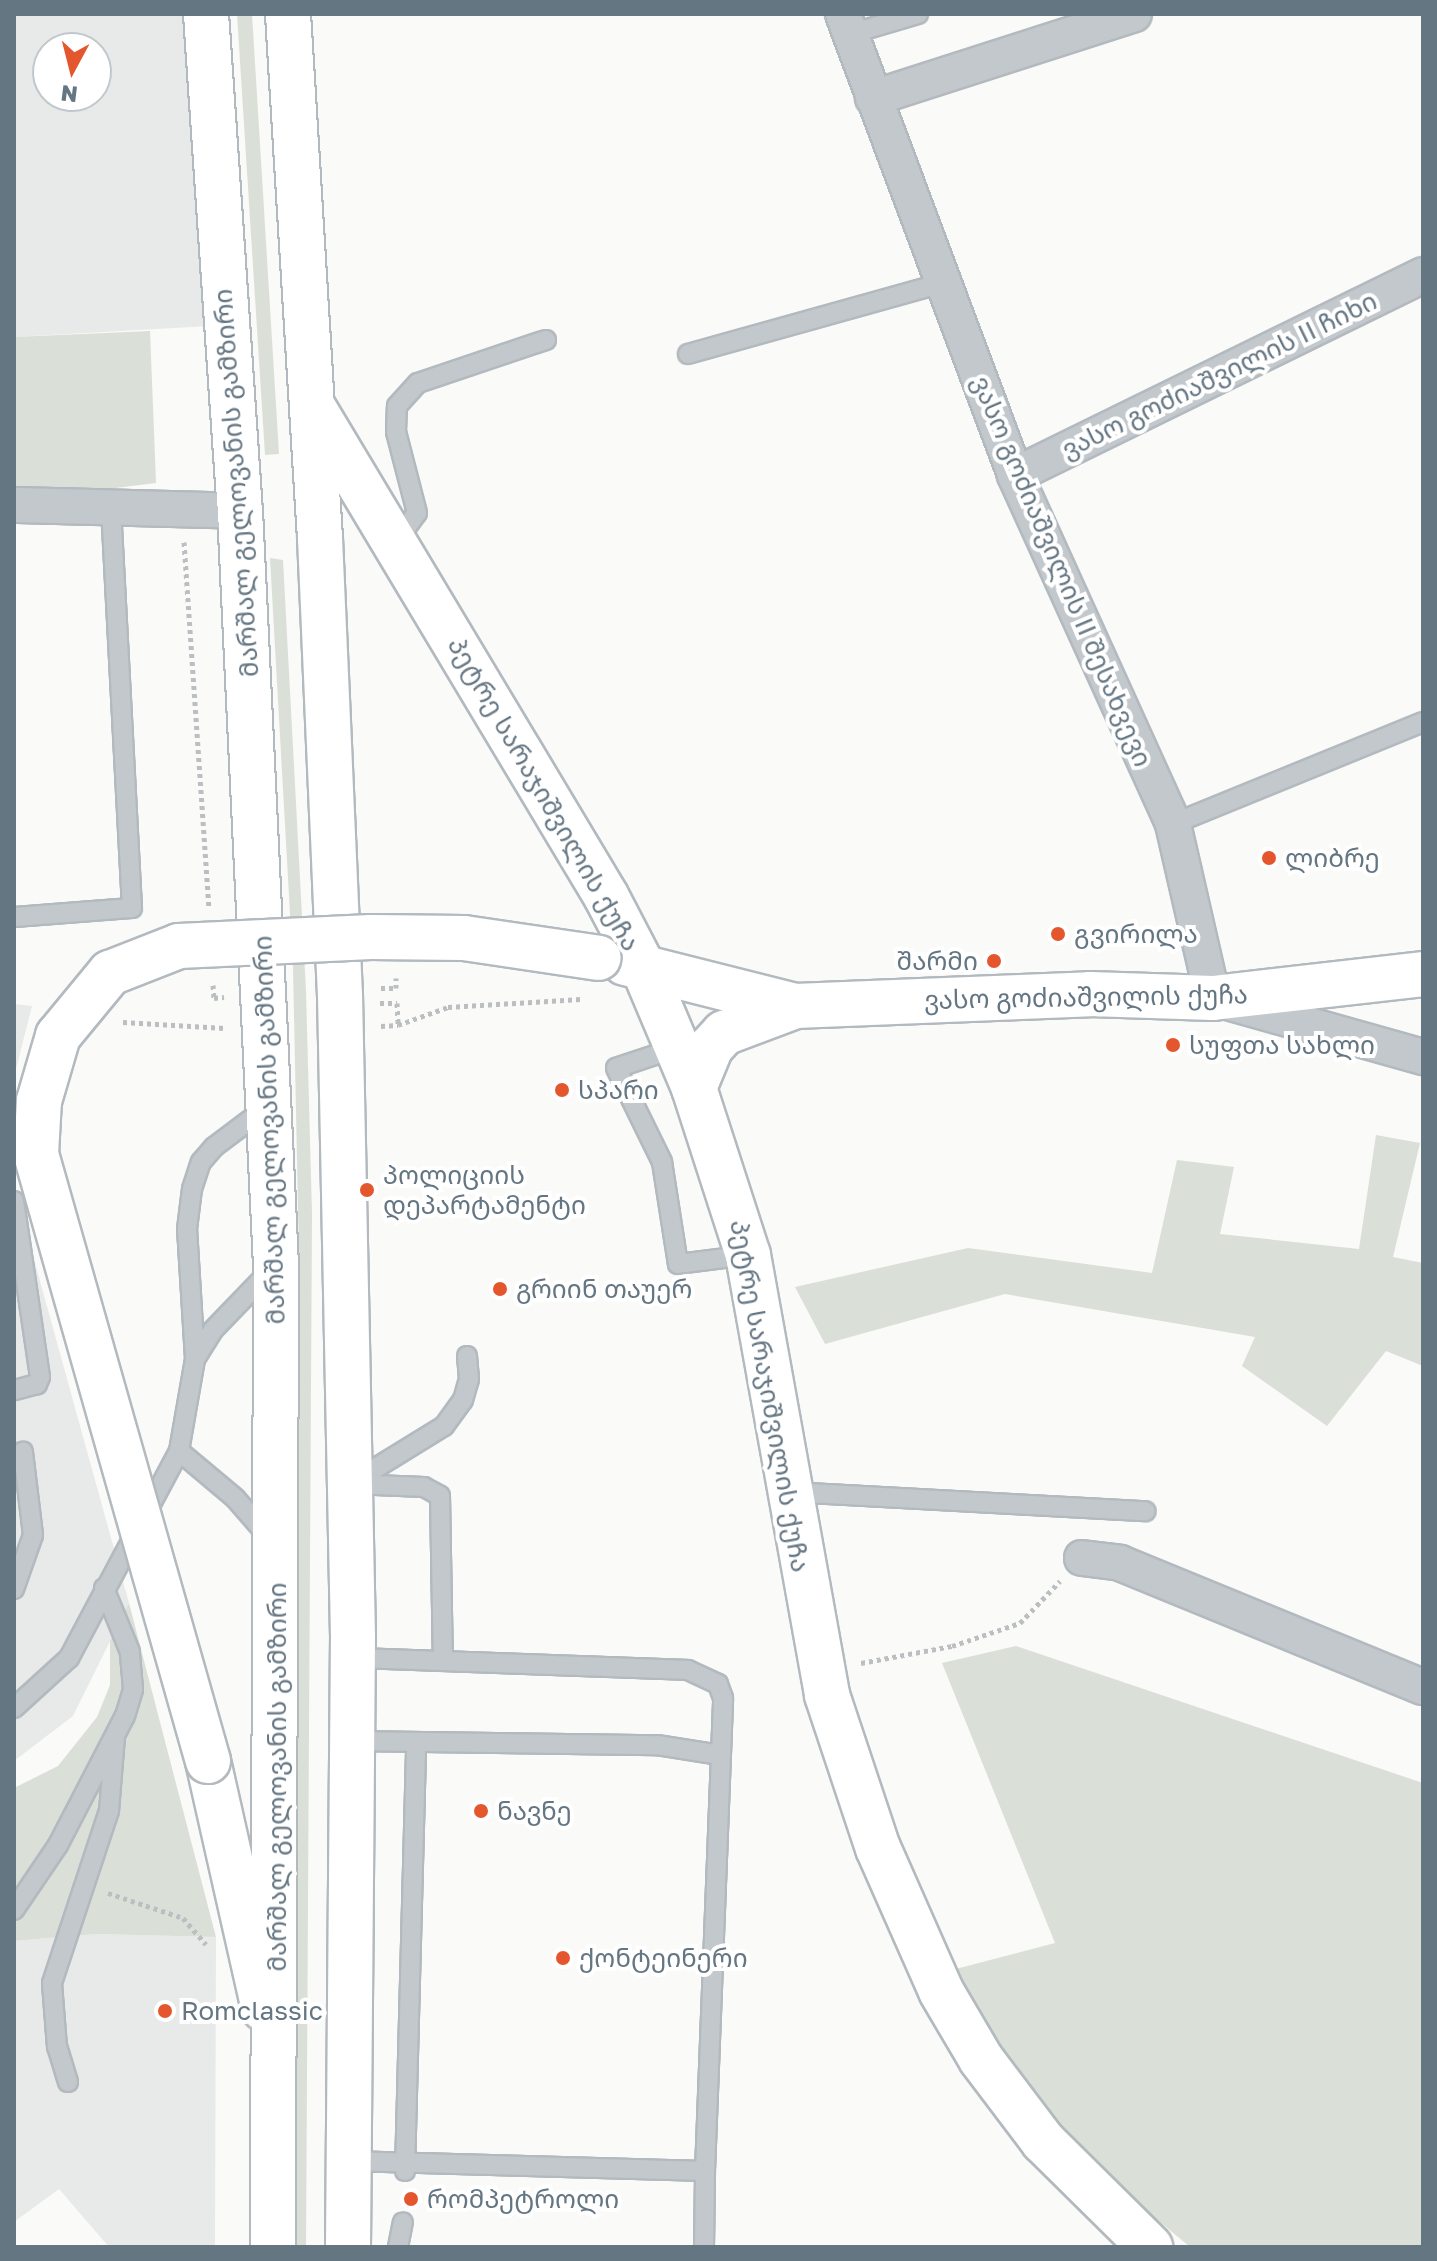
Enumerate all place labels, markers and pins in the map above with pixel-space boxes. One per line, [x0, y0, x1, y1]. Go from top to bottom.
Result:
place label: ლიბრე [1285, 842, 1380, 874]
marker: ლიბრე [1260, 849, 1278, 867]
place label: გვირილა [1074, 918, 1198, 950]
marker: გვირილა [1049, 925, 1067, 943]
place label: შარმი [896, 945, 978, 977]
marker: შარმი [985, 952, 1003, 970]
place label: სუფთა სახლი [1189, 1029, 1375, 1061]
marker: სუფთა სახლი [1164, 1036, 1182, 1054]
place label: სპარი [578, 1074, 659, 1106]
marker: სპარი [553, 1081, 571, 1099]
place label: პოლიციის დეპარტამენტი [383, 1159, 586, 1220]
marker: პოლიციის დეპარტამენტი [358, 1181, 376, 1199]
place label: გრიინ თაუერ [516, 1273, 692, 1305]
marker: გრიინ თაუერ [491, 1280, 509, 1298]
place label: ნავნე [497, 1795, 572, 1827]
marker: ნავნე [472, 1802, 490, 1820]
place label: ქონტეინერი [579, 1942, 748, 1974]
marker: ქონტეინერი [554, 1949, 572, 1967]
place label: Romclassic [181, 1995, 323, 2027]
marker: Romclassic [156, 2002, 174, 2020]
place label: რომპეტროლი [427, 2183, 619, 2215]
marker: რომპეტროლი [402, 2190, 420, 2208]

